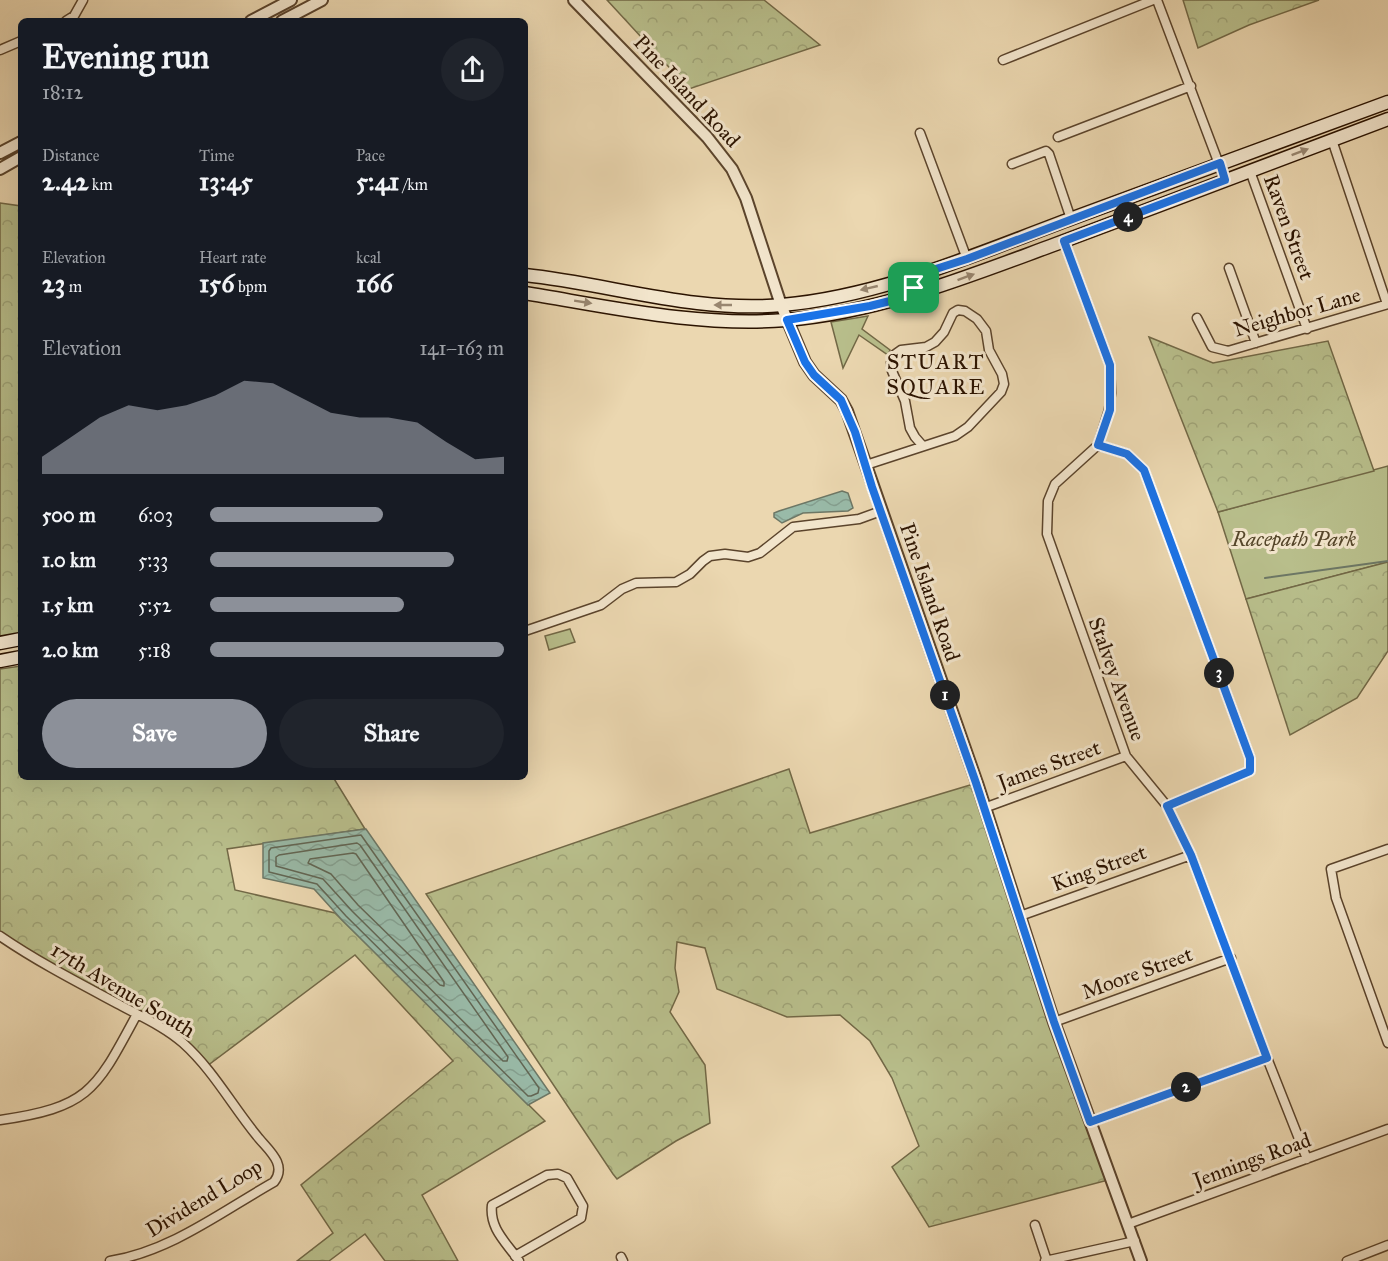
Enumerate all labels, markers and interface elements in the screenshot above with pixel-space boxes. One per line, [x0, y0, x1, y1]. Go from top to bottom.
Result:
street label: Pine Island Road [628, 29, 746, 153]
text: Evening run [42, 37, 209, 77]
button: share [441, 38, 504, 101]
text: 18:12 [42, 80, 83, 104]
text: Distance [42, 146, 99, 165]
text: Time [199, 146, 234, 165]
text: Pace [356, 146, 385, 165]
one-way arrow [1291, 147, 1309, 156]
text: 2.42 [42, 165, 88, 197]
text: 13:45 [199, 165, 253, 197]
text: 5:41 [356, 165, 399, 197]
street label: Raven Street [1258, 171, 1320, 284]
text: km [88, 175, 113, 194]
text: /km [399, 175, 428, 194]
pin: 4 [1113, 202, 1143, 232]
text: 4 [1124, 207, 1132, 226]
text: Elevation [42, 248, 106, 267]
text: Heart rate [199, 248, 266, 267]
text: kcal [356, 248, 381, 267]
pin [888, 262, 939, 313]
text: 23 [42, 267, 65, 299]
text: 156 [199, 267, 235, 299]
text: 166 [356, 267, 393, 299]
icon: arrive [897, 271, 930, 304]
one-way arrow [957, 271, 975, 281]
text: m [65, 277, 82, 296]
text: bpm [235, 277, 267, 296]
street label: Neighbor Lane [1230, 281, 1364, 343]
one-way arrow [859, 284, 878, 294]
one-way arrow [573, 298, 592, 307]
one-way arrow [713, 300, 732, 310]
text: Elevation [42, 336, 121, 360]
text: 141–163 m [419, 336, 504, 360]
district label: STUART SQUARE [886, 348, 986, 400]
text: 500 m [42, 503, 96, 527]
text: 6:03 [138, 503, 173, 527]
street label: Pine Island Road [894, 519, 966, 665]
park label: Racepath Park [1231, 526, 1357, 552]
text: 1.0 km [42, 548, 96, 572]
text: 5:33 [138, 548, 168, 572]
text: 1.5 km [42, 593, 93, 617]
text: 5:52 [138, 593, 172, 617]
street label: Stalvey Avenue [1083, 614, 1151, 745]
text: 2.0 km [42, 638, 98, 662]
text: 5:18 [138, 638, 171, 662]
pin: 3 [1204, 658, 1234, 688]
text: 3 [1216, 663, 1222, 682]
pin: 1 [930, 680, 960, 710]
text: 1 [942, 685, 948, 704]
button: Save [42, 699, 267, 768]
button: Share [279, 699, 504, 768]
street label: James Street [992, 734, 1104, 796]
street label: King Street [1048, 839, 1150, 897]
street label: 17th Avenue South [46, 937, 200, 1043]
street label: Moore Street [1078, 941, 1196, 1005]
pin: 2 [1171, 1072, 1201, 1102]
text: 2 [1182, 1077, 1190, 1096]
street label: Jennings Road [1188, 1127, 1315, 1194]
street label: Dividend Loop [141, 1153, 267, 1243]

